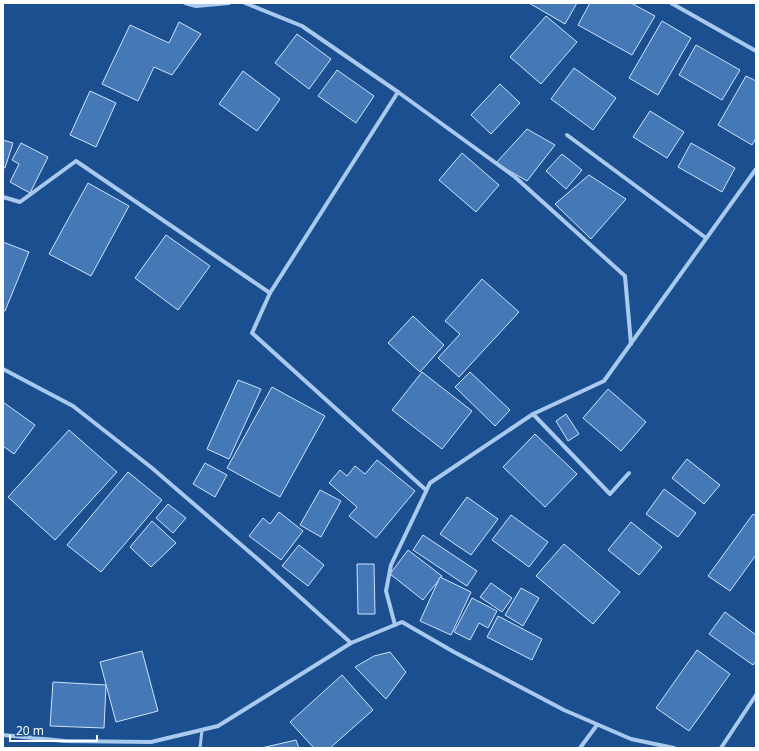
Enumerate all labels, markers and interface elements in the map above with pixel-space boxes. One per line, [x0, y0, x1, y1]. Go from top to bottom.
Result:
scale bar [10, 717, 97, 743]
text: 20 m [16, 722, 44, 739]

